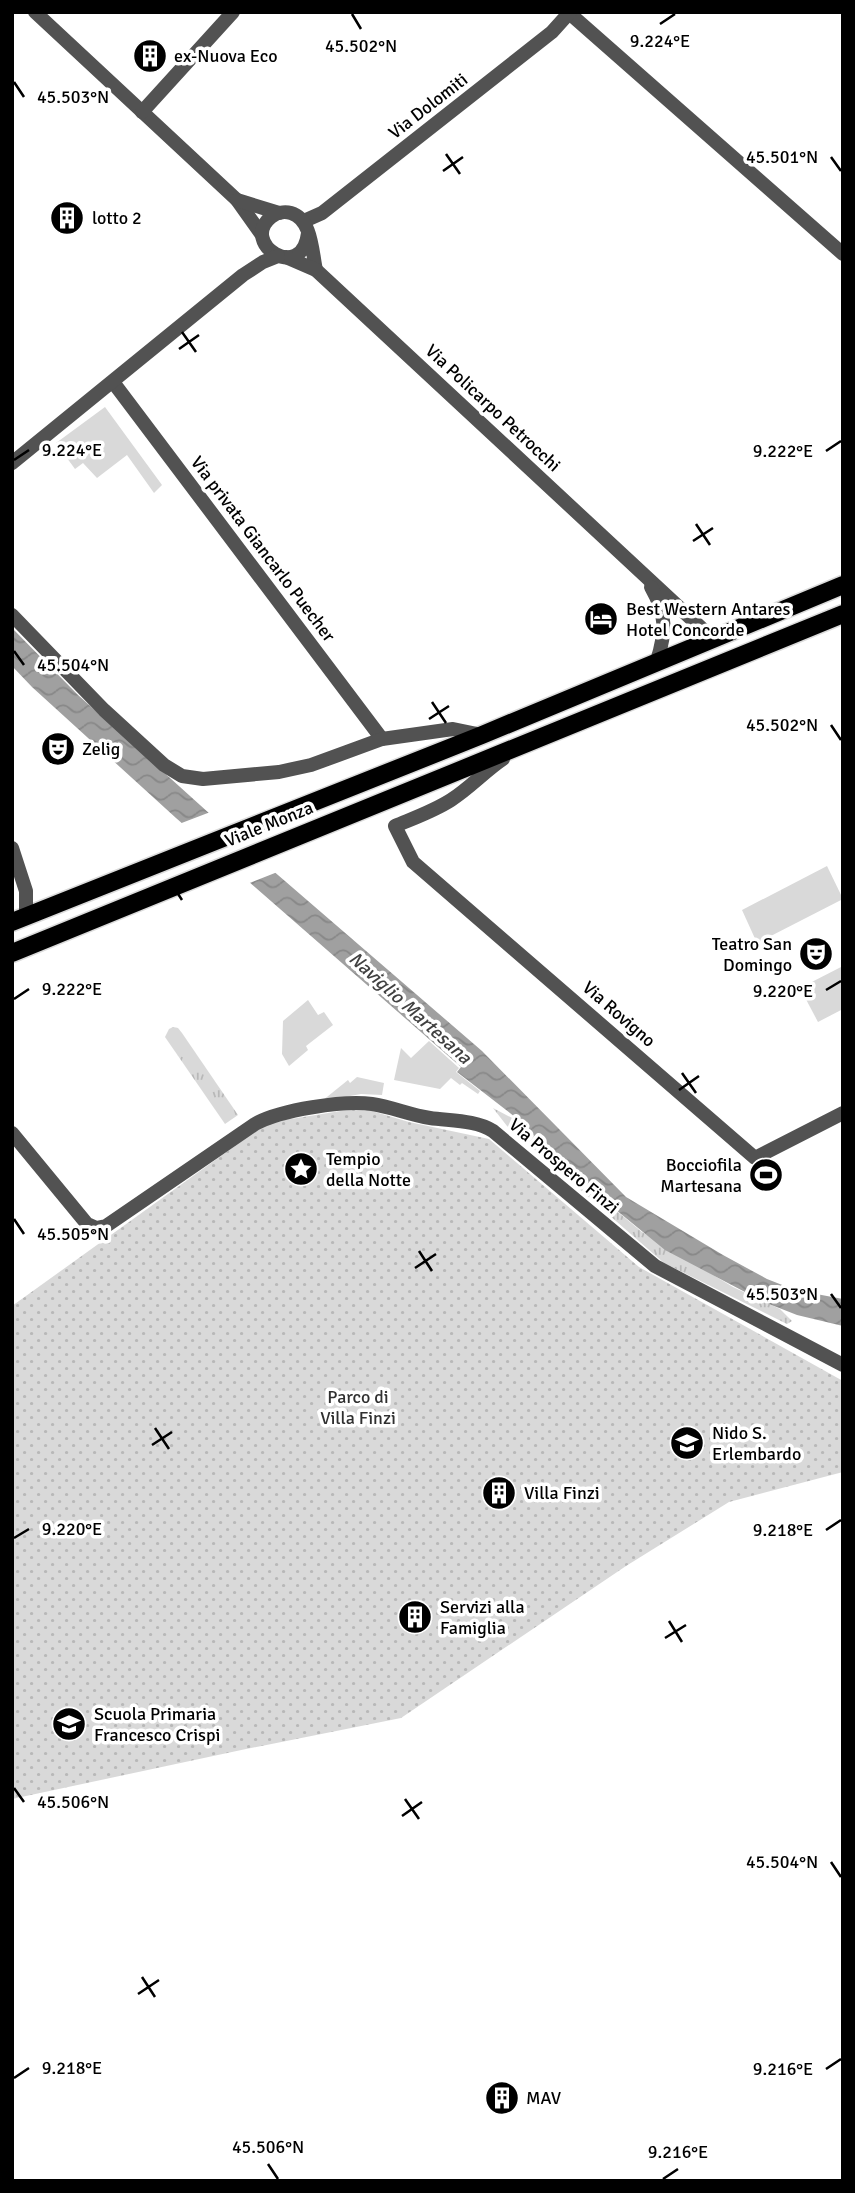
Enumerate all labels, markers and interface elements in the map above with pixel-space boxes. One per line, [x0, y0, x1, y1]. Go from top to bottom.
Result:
text: 9.224°E [630, 30, 690, 52]
text: 45.502°N [325, 35, 397, 57]
building icon: ex-Nuova Eco [131, 37, 169, 75]
place label: ex-Nuova Eco [174, 45, 278, 67]
street label: Via Dolomiti [384, 68, 472, 144]
text: 45.503°N [37, 86, 109, 108]
text: 45.501°N [746, 146, 818, 168]
building icon: lotto 2 [48, 199, 86, 237]
place label: lotto 2 [92, 207, 142, 229]
street label: Via Policarpo Petrocchi [421, 340, 565, 476]
text: 9.224°E [42, 439, 102, 461]
text: 9.222°E [753, 440, 813, 462]
street label: Via privata Giancarlo Puecher [186, 452, 340, 646]
place label: Best Western Antares Hotel Concorde [626, 598, 791, 641]
hotel icon: Best Western Antares Hotel Concorde [582, 600, 620, 638]
text: 45.504°N [37, 654, 109, 676]
text: 45.502°N [746, 714, 818, 736]
theatre icon: Zelig [39, 730, 77, 768]
place label: Zelig [82, 738, 120, 760]
street label: Viale Monza [222, 796, 316, 852]
place label: Teatro San Domingo [712, 933, 792, 976]
theatre icon: Teatro San Domingo [797, 935, 835, 973]
water label: Naviglio Martesana [344, 947, 477, 1070]
street label: Via Rovigno [578, 976, 660, 1052]
text: 9.222°E [42, 978, 102, 1000]
text: 9.220°E [753, 980, 813, 1002]
street label: Via Prospero Finzi [504, 1114, 624, 1218]
place label: Tempio della Notte [326, 1148, 411, 1191]
place icon: Tempio della Notte [282, 1150, 320, 1188]
place label: Bocciofila Martesana [660, 1154, 742, 1197]
sports icon: Bocciofila Martesana [747, 1156, 785, 1194]
text: 45.505°N [37, 1223, 109, 1245]
text: 45.503°N [746, 1283, 818, 1305]
park label: Parco di Villa Finzi [320, 1386, 396, 1429]
place label: Nido S. Erlembardo [712, 1422, 801, 1465]
school or university icon: Nido S. Erlembardo [668, 1424, 706, 1462]
building icon: Villa Finzi [480, 1474, 518, 1512]
place label: Villa Finzi [524, 1482, 600, 1504]
text: 9.220°E [42, 1518, 102, 1540]
text: 9.218°E [753, 1519, 813, 1541]
place label: Servizi alla Famiglia [440, 1596, 525, 1639]
building icon: Servizi alla Famiglia [396, 1598, 434, 1636]
place label: Scuola Primaria Francesco Crispi [94, 1703, 220, 1746]
school or university icon: Scuola Primaria Francesco Crispi [50, 1705, 88, 1743]
text: 45.506°N [37, 1791, 109, 1813]
text: 45.504°N [746, 1851, 818, 1873]
text: 9.218°E [42, 2057, 102, 2079]
text: 9.216°E [753, 2058, 813, 2080]
building icon: MAV [483, 2079, 521, 2117]
place label: MAV [526, 2087, 562, 2109]
text: 45.506°N [232, 2136, 304, 2158]
text: 9.216°E [648, 2141, 708, 2163]

